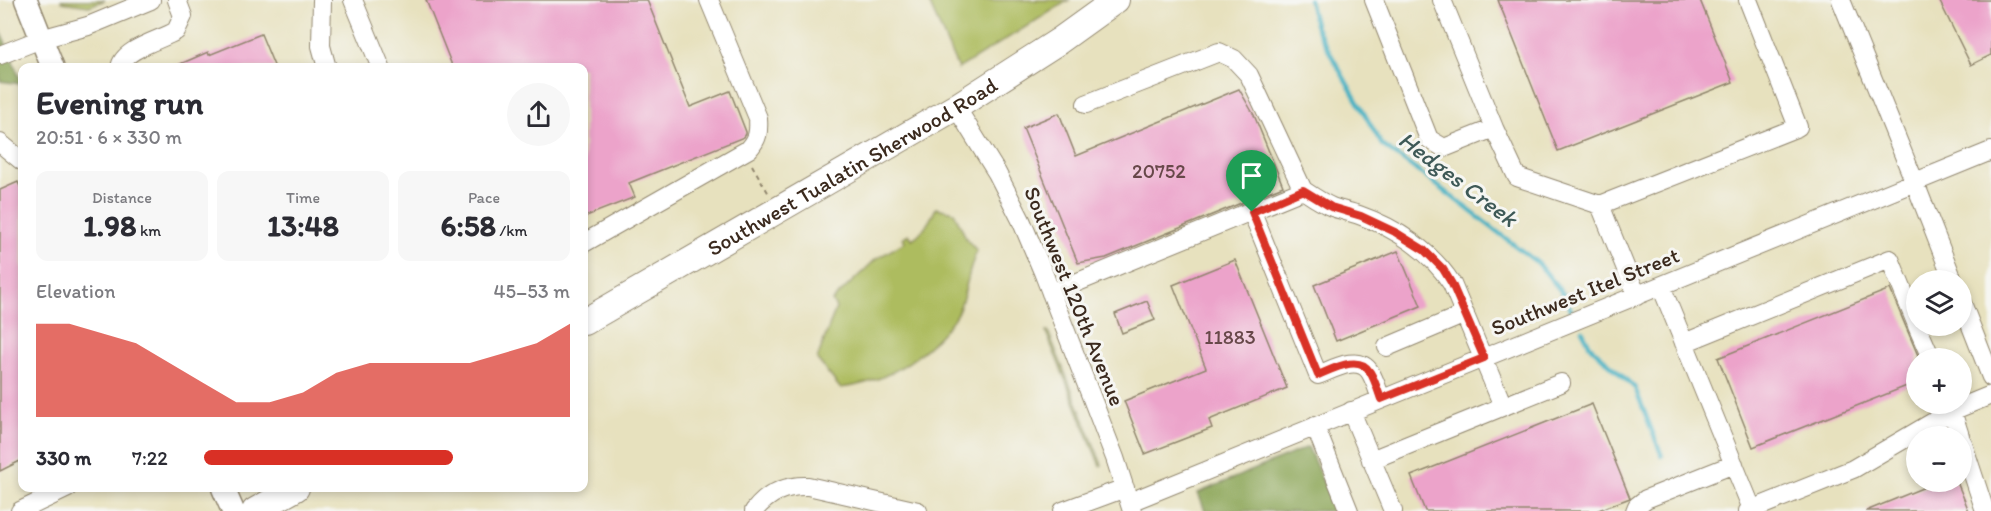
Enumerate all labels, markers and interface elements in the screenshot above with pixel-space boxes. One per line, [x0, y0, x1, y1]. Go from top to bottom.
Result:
street label: Southwest Tualatin Sherwood Road [702, 71, 1002, 262]
text: Evening run [36, 83, 203, 122]
button: share [507, 83, 570, 146]
text: 20:51 · 6 × 330 m [36, 125, 182, 149]
water label: Hedges Creek [1393, 125, 1525, 234]
pin [1226, 150, 1277, 212]
house number: 20752 [1132, 159, 1186, 183]
icon: arrive [1235, 159, 1268, 192]
street label: Southwest 120th Avenue [1018, 183, 1131, 410]
text: Distance [92, 188, 152, 207]
text: Time [286, 188, 320, 207]
text: Pace [468, 188, 500, 207]
text: 1.98 [83, 207, 136, 244]
text: 13:48 [267, 207, 339, 244]
text: 6:58 [441, 207, 496, 244]
text: km [136, 221, 161, 240]
text: /km [496, 221, 527, 240]
street label: Southwest Itel Street [1487, 241, 1683, 342]
map controls [1906, 270, 1972, 492]
button: layers [1906, 270, 1972, 336]
text: Elevation [36, 279, 115, 303]
text: 45–53 m [494, 279, 570, 303]
house number: 11883 [1204, 325, 1256, 349]
button: + [1906, 348, 1972, 414]
button: − [1906, 426, 1972, 492]
text: 330 m [36, 446, 91, 470]
text: 7:22 [132, 446, 168, 470]

